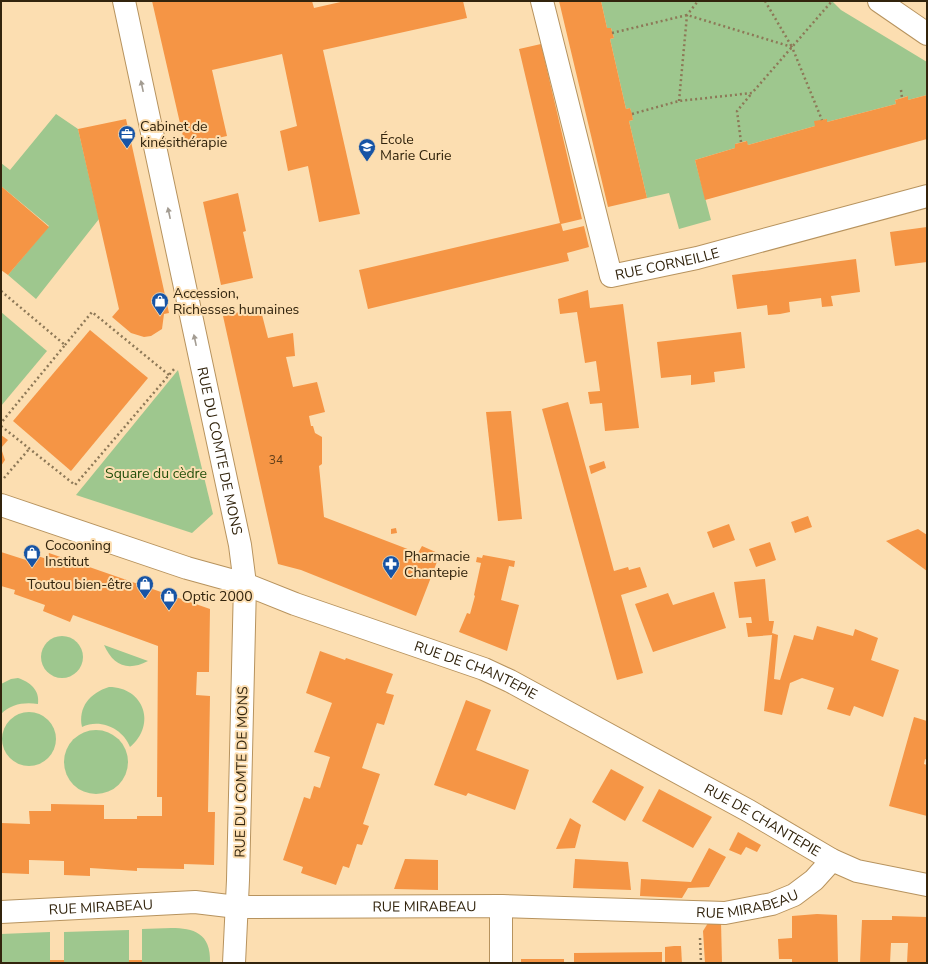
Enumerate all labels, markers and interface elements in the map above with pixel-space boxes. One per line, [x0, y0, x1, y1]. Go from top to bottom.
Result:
one-way arrow [138, 79, 144, 92]
place label: Cabinet de kinésithérapie [140, 117, 227, 152]
office icon: Cabinet de kinésithérapie [117, 124, 137, 149]
place label: École Marie Curie [380, 130, 452, 165]
school or university icon: École Marie Curie [357, 137, 377, 162]
one-way arrow [165, 207, 171, 219]
street label: RUE CORNEILLE [613, 243, 722, 285]
place label: Accession, Richesses humaines [173, 284, 300, 319]
shop icon: Accession, Richesses humaines [150, 291, 170, 316]
one-way arrow [192, 334, 198, 346]
street label: RUE DU COMTE DE MONS [192, 365, 247, 537]
house number: 34 [269, 452, 283, 468]
park label: Square du cèdre [105, 464, 207, 483]
place label: Cocooning Institut [45, 536, 111, 571]
shop icon: Cocooning Institut [22, 543, 42, 568]
place label: Pharmacie Chantepie [404, 547, 470, 582]
pharmacy icon: Pharmacie Chantepie [381, 554, 401, 579]
shop icon: Toutou bien-être [135, 574, 155, 599]
place label: Toutou bien-être [27, 575, 132, 594]
shop icon: Optic 2000 [159, 586, 179, 611]
place label: Optic 2000 [182, 587, 253, 606]
street label: RUE DE CHANTEPIE [412, 637, 541, 704]
street label: RUE DU COMTE DE MONS [231, 686, 253, 858]
street label: RUE DE CHANTEPIE [701, 779, 824, 861]
street label: RUE MIRABEAU [696, 885, 801, 923]
street label: RUE MIRABEAU [48, 895, 153, 920]
street label: RUE MIRABEAU [372, 897, 477, 916]

